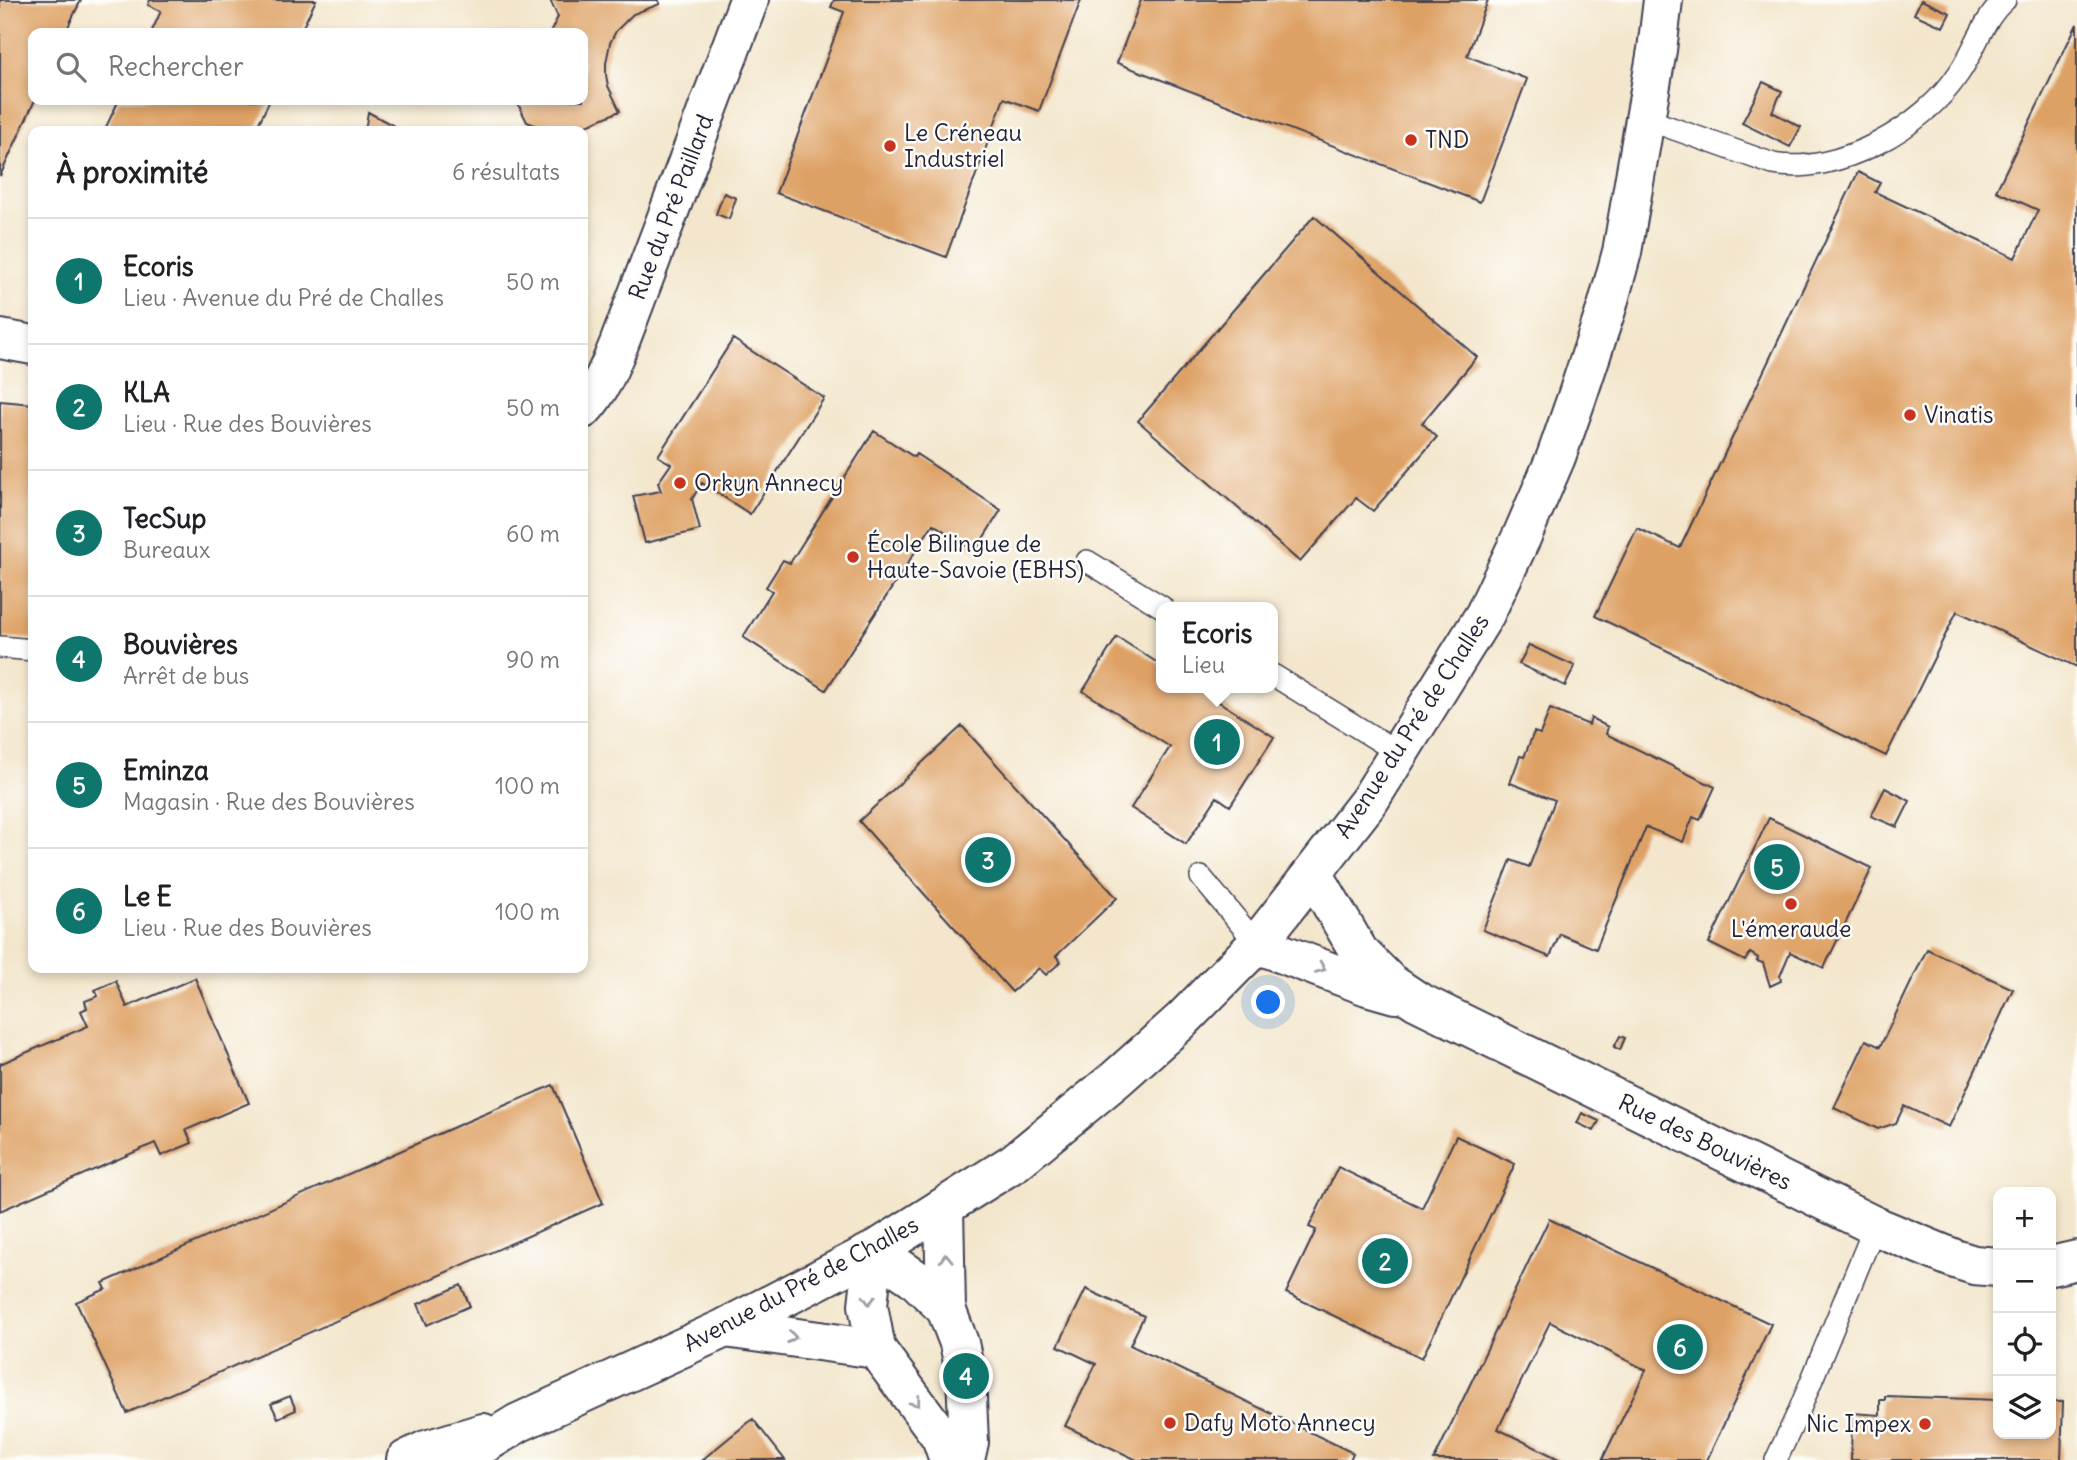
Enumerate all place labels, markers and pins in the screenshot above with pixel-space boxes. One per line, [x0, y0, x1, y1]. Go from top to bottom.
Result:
place label: Le Créneau Industriel [904, 118, 1022, 173]
place label: TND [1425, 125, 1469, 154]
marker: TND [1403, 132, 1419, 148]
marker: Le Créneau Industriel [882, 138, 898, 154]
place label: Vinatis [1924, 400, 1993, 429]
marker: Vinatis [1902, 407, 1918, 423]
place label: Orkyn Annecy [694, 468, 843, 497]
marker: Orkyn Annecy [672, 475, 688, 491]
place label: École Bilingue de Haute-Savoie (EBHS) [867, 529, 1084, 584]
marker: École Bilingue de Haute-Savoie (EBHS) [845, 549, 861, 565]
pin: 1 [1194, 716, 1240, 768]
pin: 3 [965, 834, 1011, 886]
pin: 5 [1754, 841, 1800, 893]
marker: L'émeraude [1783, 896, 1799, 912]
place label: L'émeraude [1731, 914, 1851, 943]
pin: 2 [1362, 1235, 1408, 1287]
pin: 6 [1657, 1321, 1703, 1373]
pin: 4 [943, 1350, 989, 1402]
place label: Dafy Moto Annecy [1184, 1408, 1375, 1437]
place label: Nic Impex [1806, 1409, 1911, 1438]
marker: Dafy Moto Annecy [1162, 1415, 1178, 1431]
marker: Nic Impex [1917, 1416, 1933, 1432]

